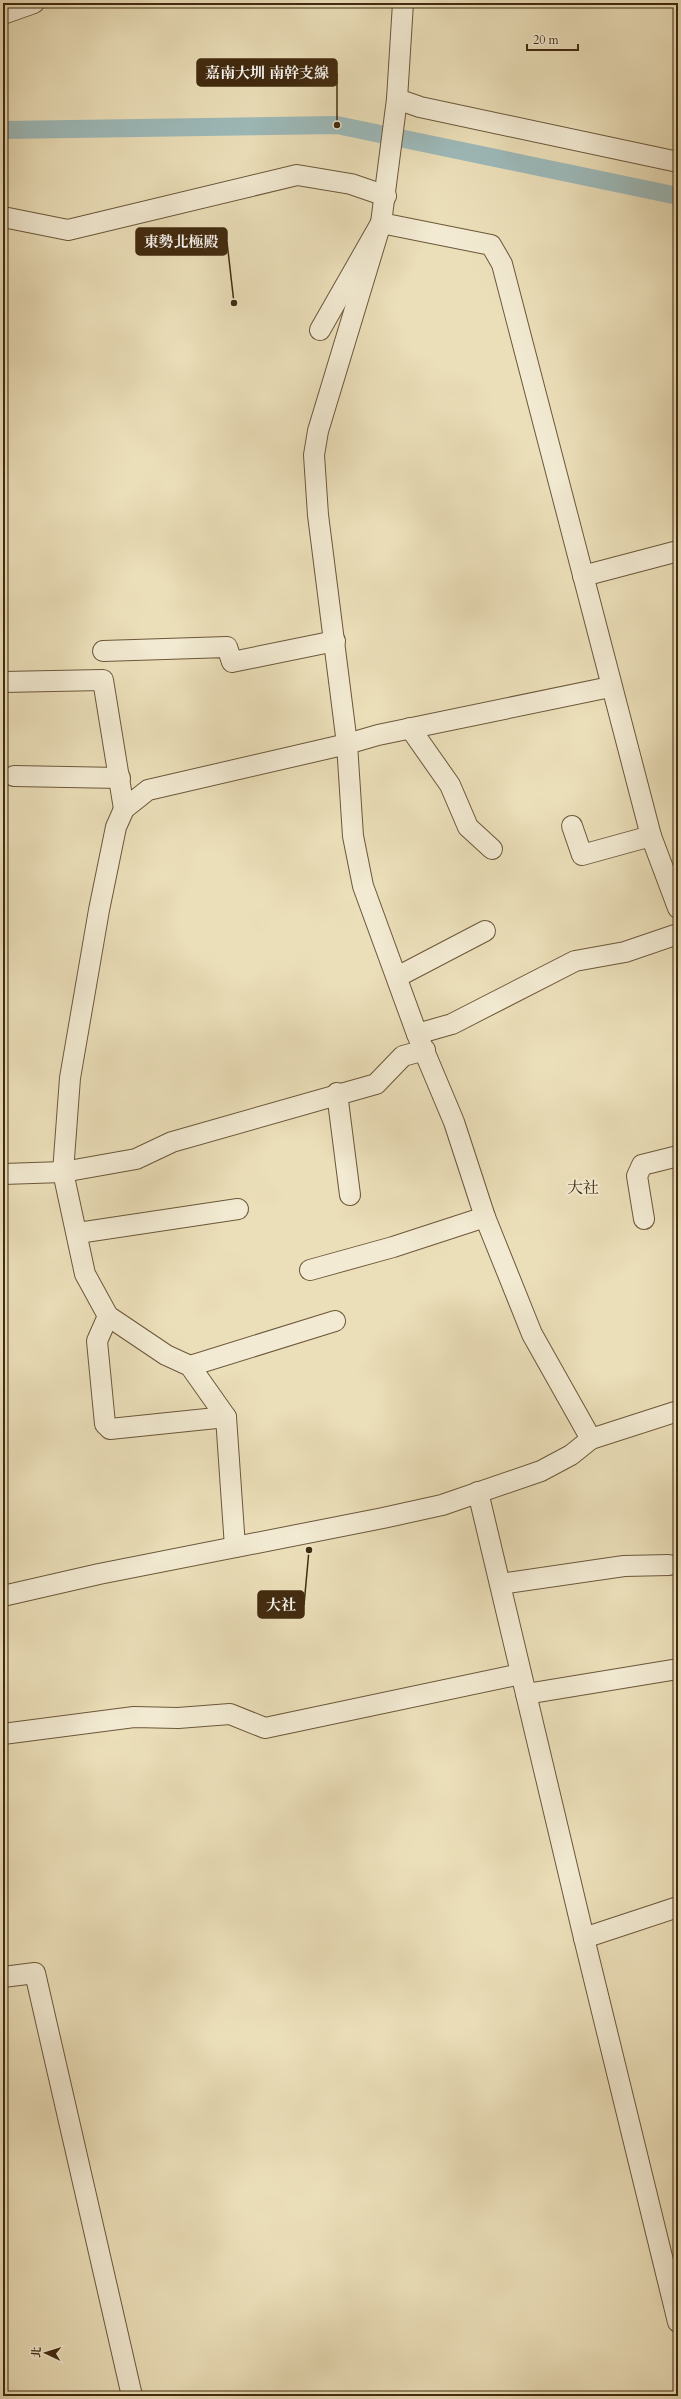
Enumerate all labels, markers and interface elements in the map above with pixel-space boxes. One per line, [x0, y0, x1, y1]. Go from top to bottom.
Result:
scale bar [527, 26, 578, 52]
text: 20 m [533, 32, 560, 48]
callout: 嘉南大圳 南幹支線 [197, 59, 337, 86]
text: 嘉南大圳 南幹支線 [205, 63, 329, 83]
callout: 東勢北極殿 [136, 228, 227, 255]
text: 東勢北極殿 [143, 232, 219, 252]
district label: 大社 [567, 1177, 599, 1199]
callout: 大社 [258, 1591, 304, 1618]
text: 大社 [266, 1595, 296, 1615]
north arrow [26, 2333, 66, 2373]
text: 北 [29, 2346, 44, 2358]

